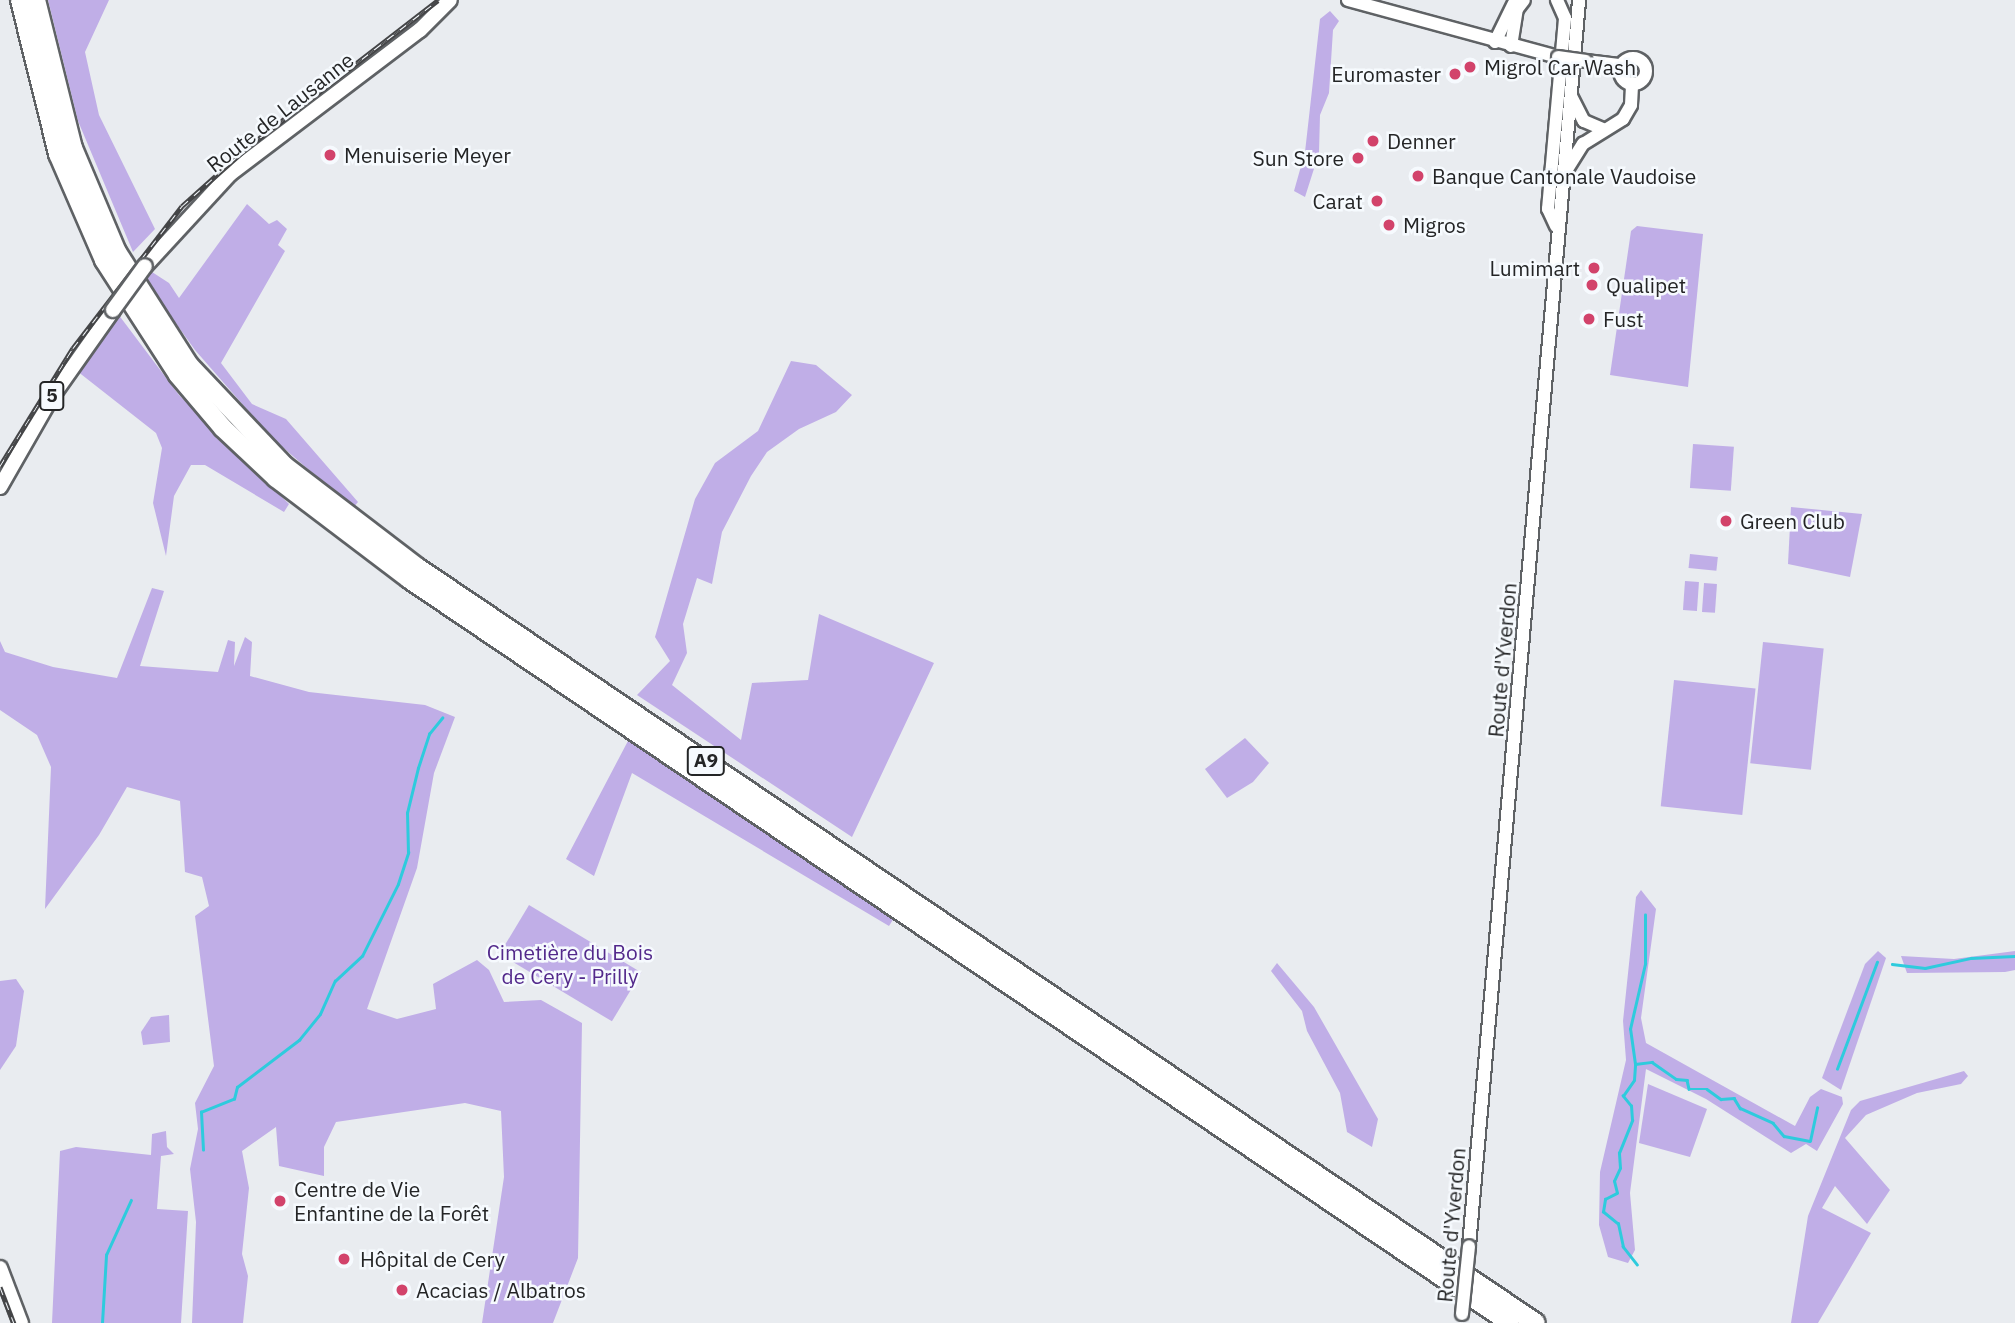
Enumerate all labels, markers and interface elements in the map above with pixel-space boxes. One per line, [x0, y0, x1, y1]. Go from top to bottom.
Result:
street label: Route de Lausanne [201, 47, 359, 177]
place label: Migrol Car Wash [1484, 54, 1636, 80]
marker: Migrol Car Wash [1462, 59, 1478, 75]
place label: Euromaster [1331, 61, 1441, 87]
marker: Euromaster [1447, 66, 1463, 82]
place label: Denner [1387, 128, 1456, 154]
marker: Denner [1365, 133, 1381, 149]
place label: Menuiserie Meyer [344, 142, 511, 168]
place label: Sun Store [1253, 145, 1344, 171]
marker: Menuiserie Meyer [322, 147, 338, 163]
marker: Sun Store [1350, 150, 1366, 166]
place label: Banque Cantonale Vaudoise [1432, 163, 1696, 189]
marker: Banque Cantonale Vaudoise [1410, 168, 1426, 184]
place label: Carat [1313, 188, 1363, 214]
marker: Carat [1369, 193, 1385, 209]
place label: Migros [1403, 212, 1466, 238]
marker: Migros [1381, 217, 1397, 233]
place label: Lumimart [1489, 255, 1580, 281]
marker: Lumimart [1586, 260, 1602, 276]
place label: Qualipet [1606, 272, 1686, 298]
marker: Qualipet [1584, 277, 1600, 293]
place label: Fust [1603, 306, 1644, 332]
marker: Fust [1581, 311, 1597, 327]
road number: 5 [38, 380, 66, 412]
place label: Green Club [1740, 508, 1845, 534]
marker: Green Club [1718, 513, 1734, 529]
street label: Route d'Yverdon [1483, 582, 1521, 738]
road number: A9 [687, 746, 725, 776]
park label: Cimetière du Bois de Cery - Prilly [487, 939, 653, 989]
street label: Route d'Yverdon [1432, 1147, 1470, 1303]
place label: Centre de Vie Enfantine de la Forêt [294, 1176, 489, 1226]
marker: Centre de Vie Enfantine de la Forêt [272, 1193, 288, 1209]
place label: Hôpital de Cery [360, 1246, 505, 1272]
marker: Hôpital de Cery [334, 1249, 354, 1269]
place label: Acacias / Albatros [416, 1277, 586, 1303]
marker: Acacias / Albatros [394, 1282, 410, 1298]

